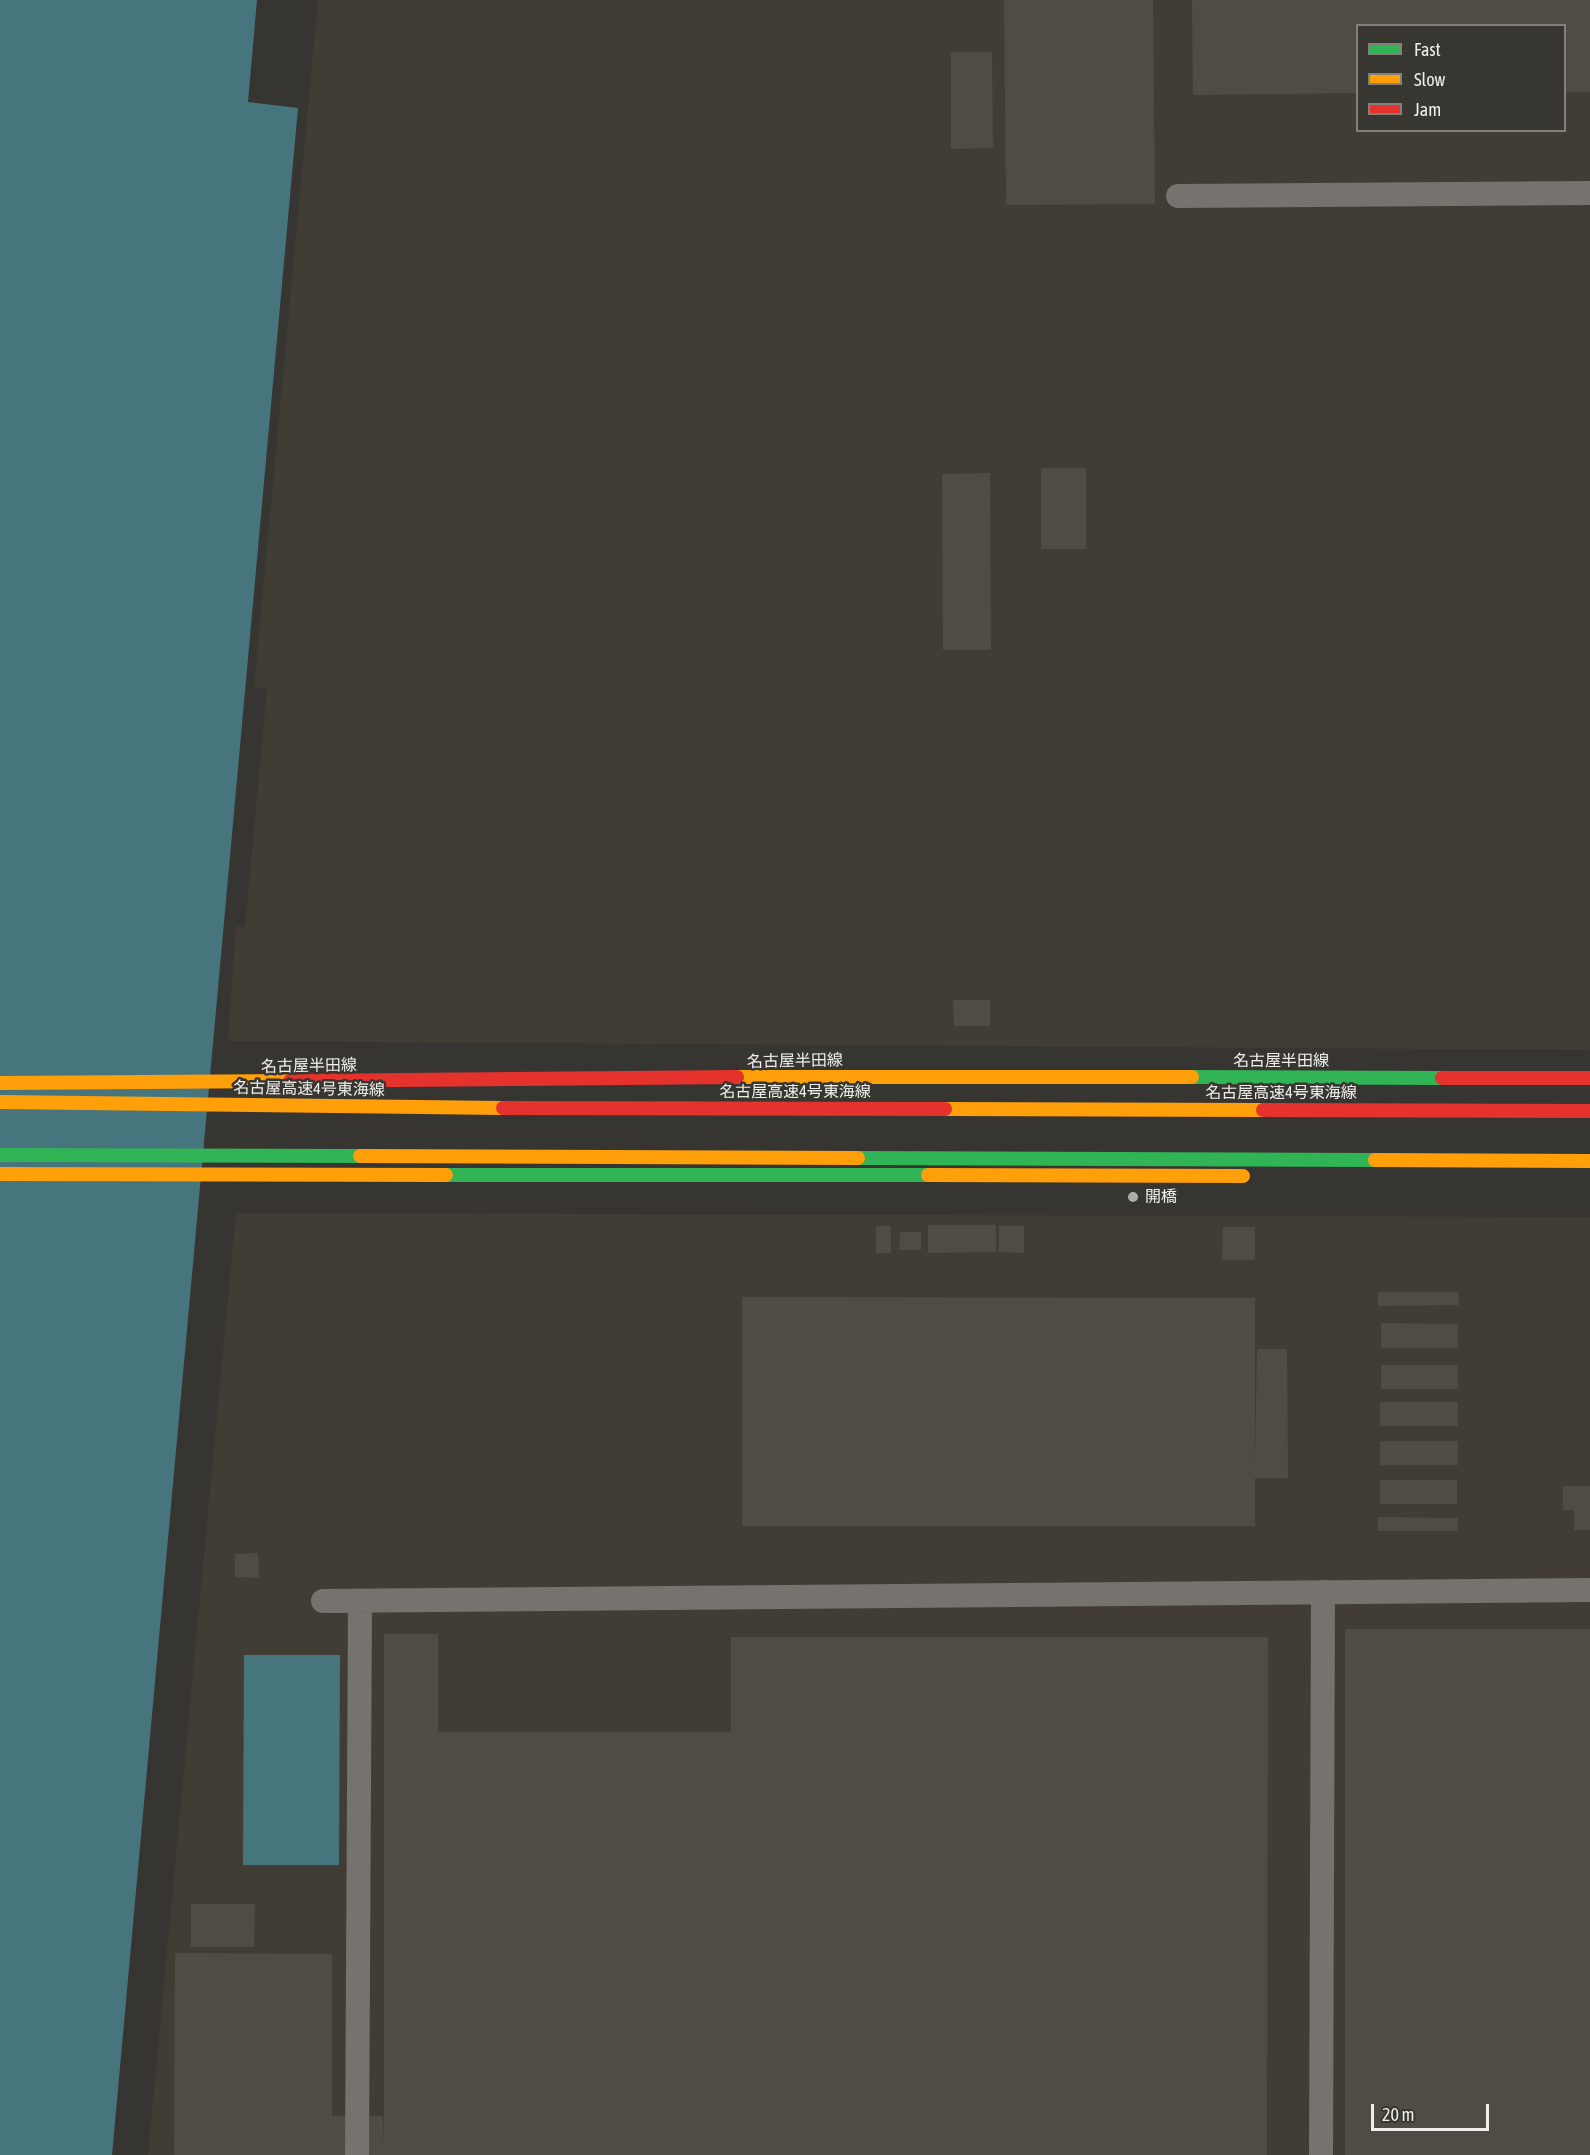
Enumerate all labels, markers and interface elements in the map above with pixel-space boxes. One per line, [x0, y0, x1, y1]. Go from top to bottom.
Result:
legend [1356, 24, 1566, 132]
text: Fast [1414, 39, 1441, 60]
text: Slow [1414, 69, 1445, 90]
text: Jam [1414, 99, 1441, 120]
street label: 名古屋半田線 [747, 1051, 843, 1071]
street label: 名古屋半田線 [1233, 1051, 1329, 1071]
street label: 名古屋半田線 [261, 1056, 357, 1076]
street label: 名古屋高速4号東海線 [233, 1078, 385, 1100]
street label: 名古屋高速4号東海線 [719, 1082, 871, 1102]
street label: 名古屋高速4号東海線 [1205, 1083, 1357, 1103]
place label: 開橋 [1145, 1187, 1177, 1207]
marker: 開橋 [1126, 1190, 1140, 1204]
scale bar [1374, 2092, 1492, 2130]
text: 20 m [1382, 2104, 1414, 2125]

